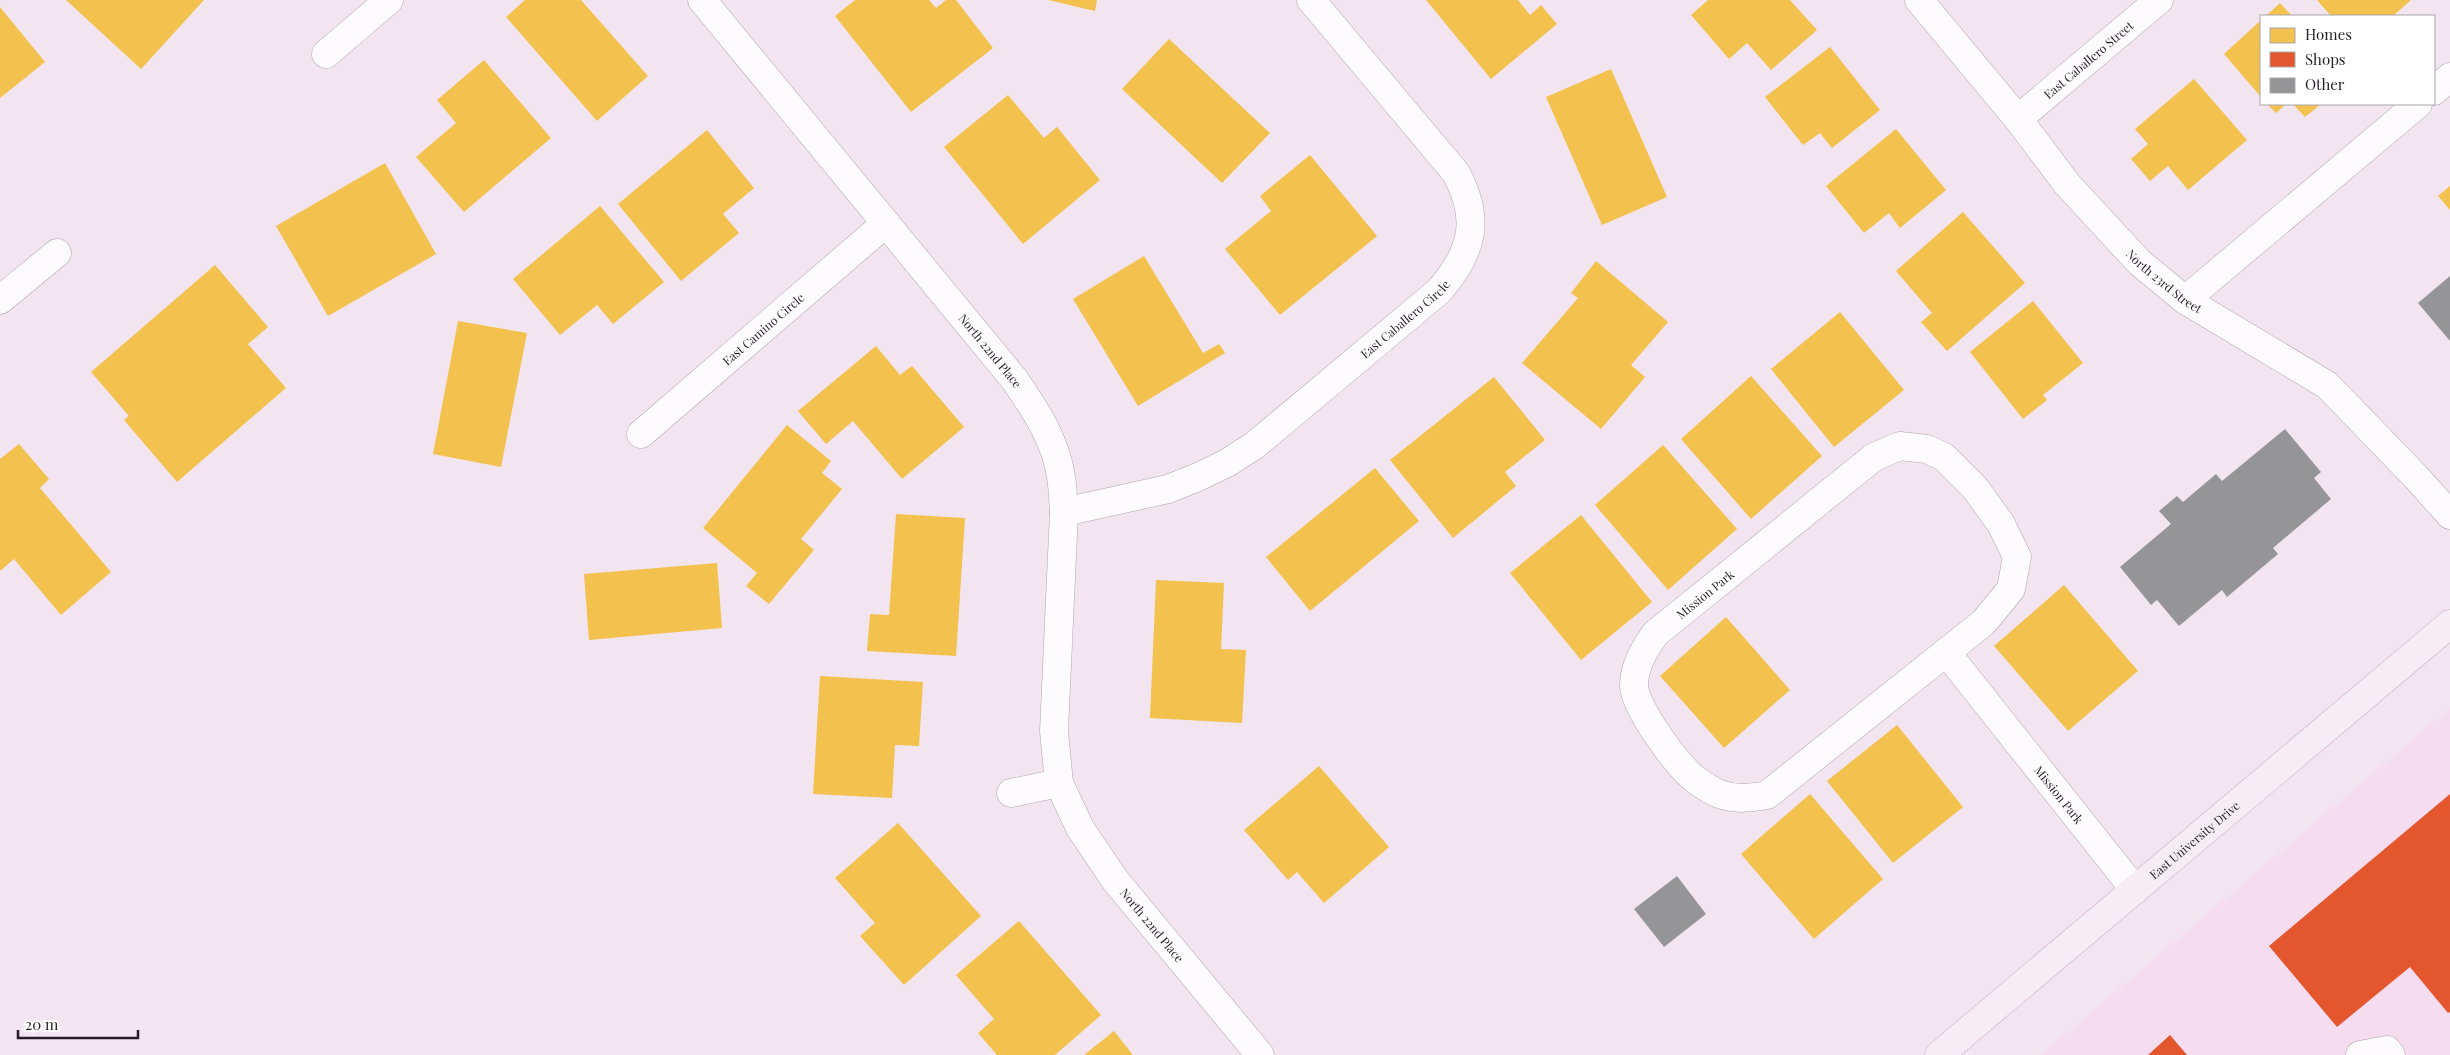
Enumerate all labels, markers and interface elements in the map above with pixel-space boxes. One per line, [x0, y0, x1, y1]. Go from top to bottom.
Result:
legend [2260, 15, 2435, 105]
street label: East Caballero Street [2040, 17, 2137, 102]
text: Homes [2305, 24, 2352, 44]
text: Shops [2305, 49, 2346, 69]
text: Other [2305, 74, 2345, 94]
street label: North 23rd Street [2123, 246, 2206, 317]
street label: East Caballero Circle [1357, 277, 1453, 362]
street label: East Camino Circle [719, 289, 807, 369]
street label: North 22nd Place [955, 310, 1026, 391]
street label: Mission Park [1673, 566, 1737, 622]
street label: Mission Park [2031, 762, 2087, 827]
street label: East University Drive [2146, 797, 2243, 882]
street label: North 22nd Place [1117, 885, 1188, 965]
scale bar [18, 1008, 138, 1040]
text: 20 m [25, 1014, 59, 1034]

